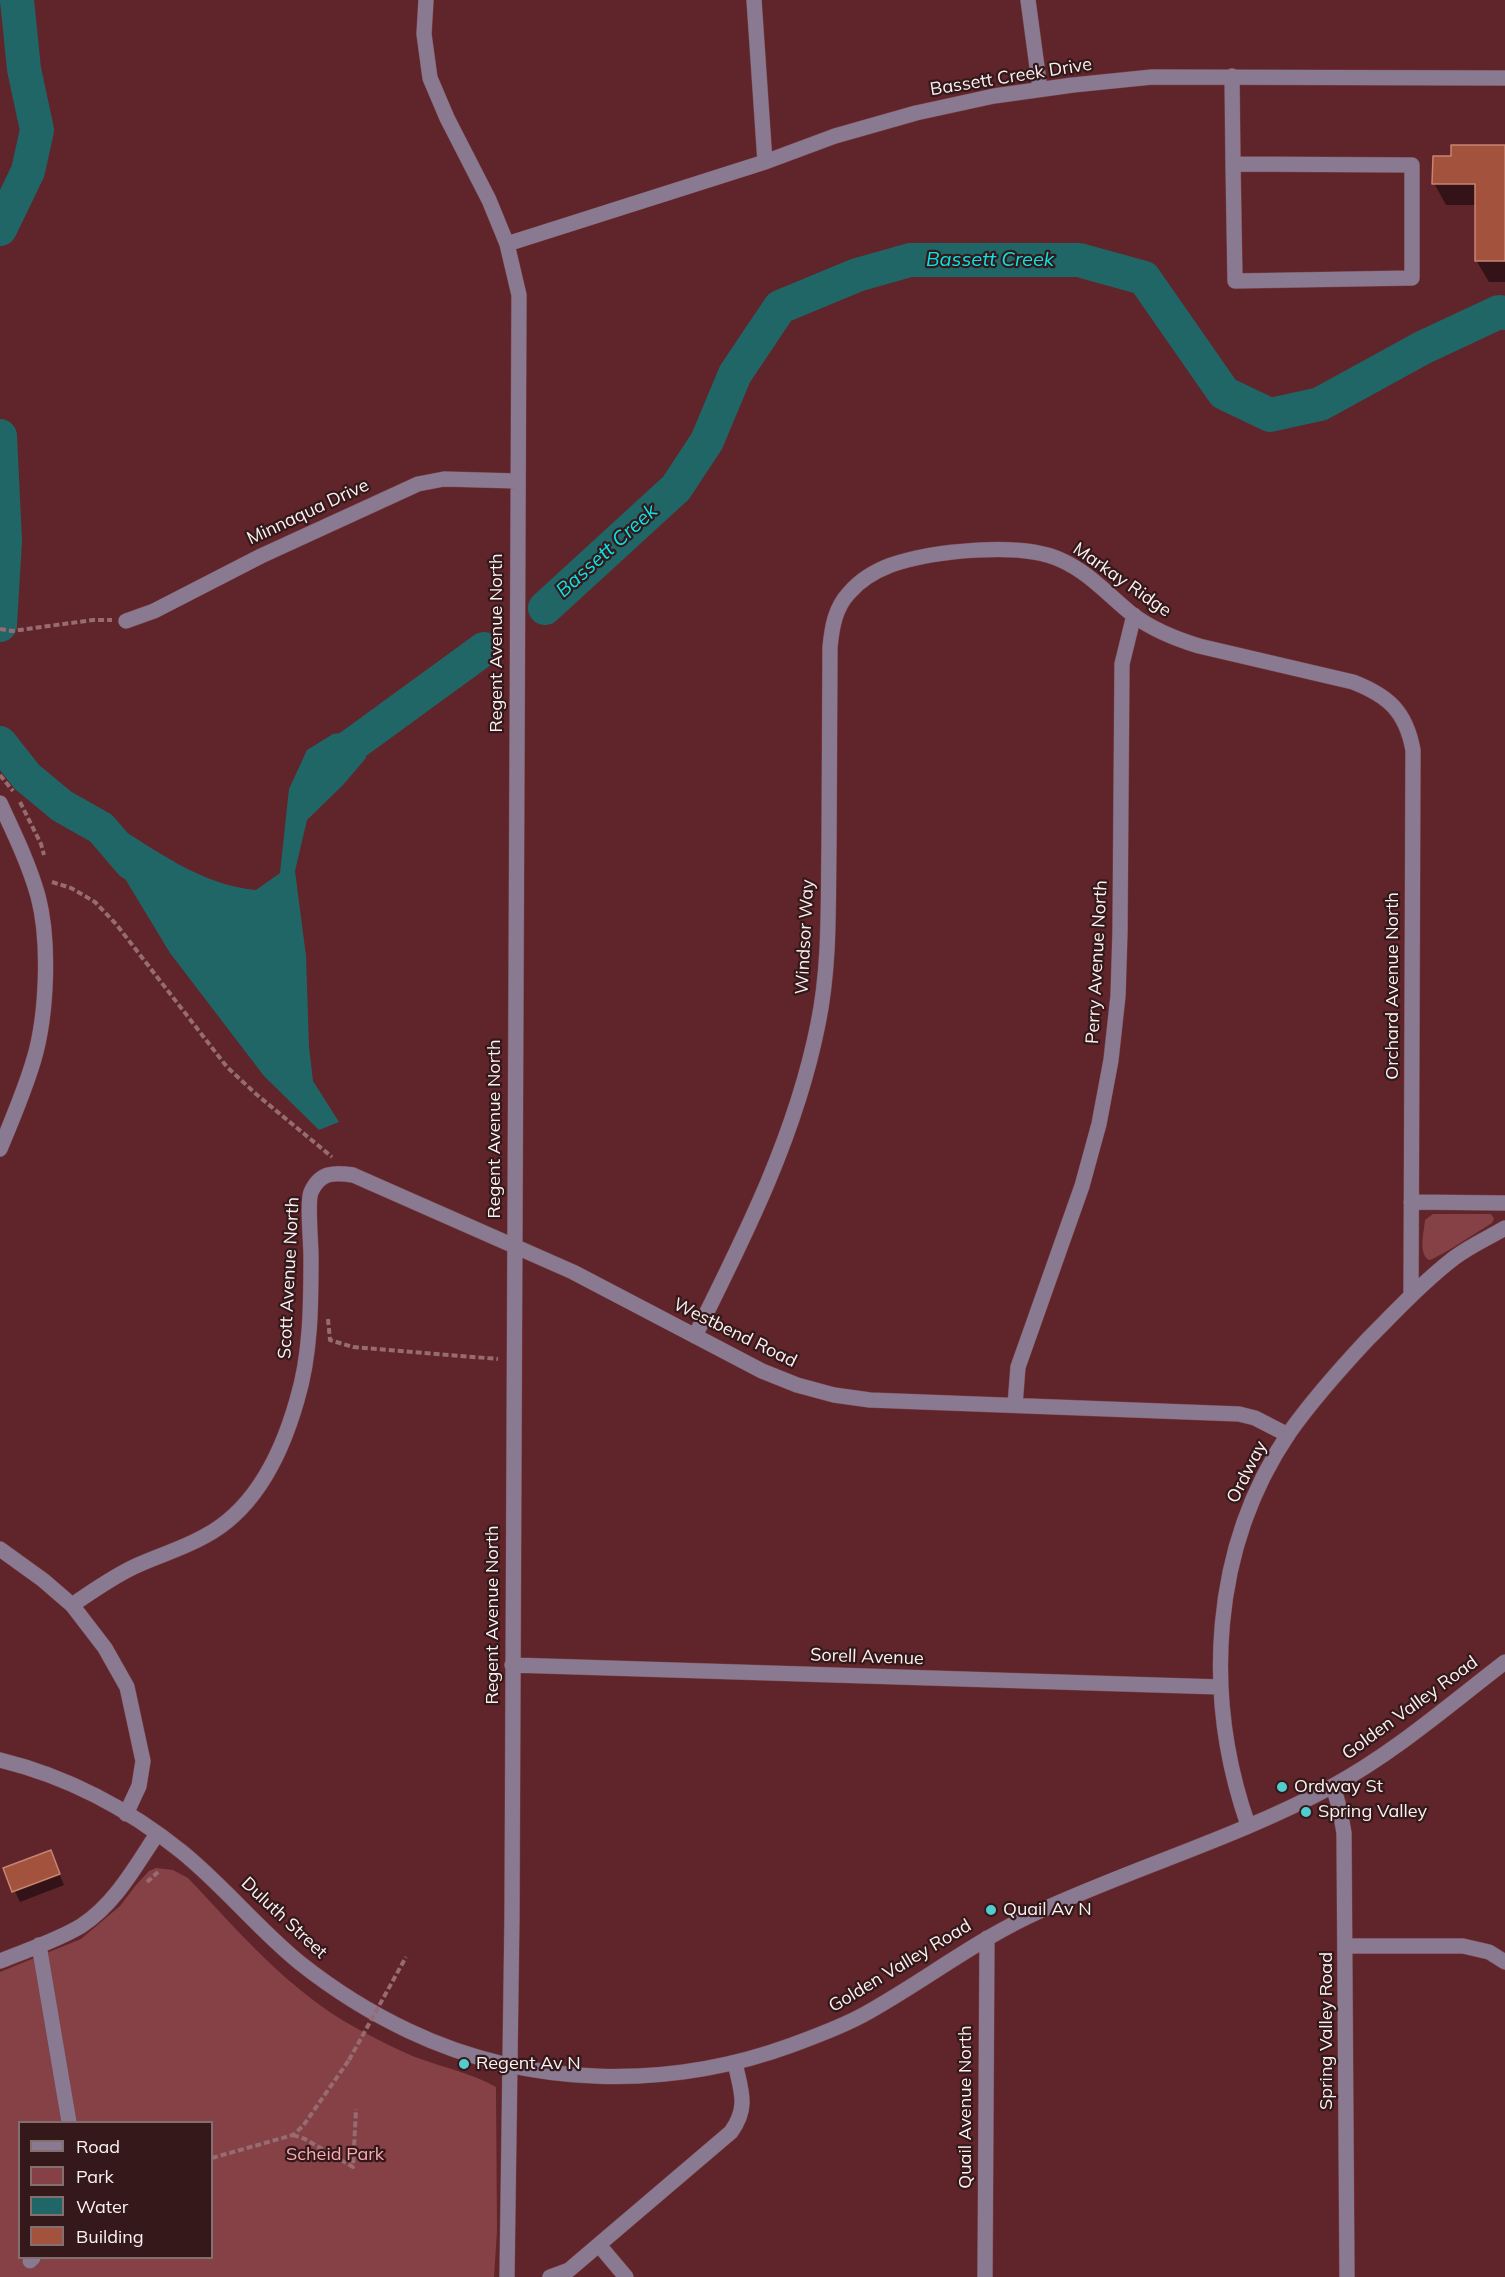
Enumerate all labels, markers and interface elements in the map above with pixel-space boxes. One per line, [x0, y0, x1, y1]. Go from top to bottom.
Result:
street label: Bassett Creek Drive [929, 54, 1093, 100]
water label: Bassett Creek [926, 248, 1054, 272]
street label: Minnaqua Drive [244, 474, 372, 550]
water label: Bassett Creek [551, 499, 663, 603]
street label: Markay Ridge [1069, 538, 1175, 622]
street label: Regent Avenue North [486, 553, 508, 733]
street label: Windsor Way [791, 879, 819, 995]
street label: Perry Avenue North [1082, 880, 1112, 1044]
street label: Orchard Avenue North [1382, 892, 1404, 1080]
street label: Regent Avenue North [484, 1039, 506, 1219]
street label: Scott Avenue North [274, 1196, 304, 1360]
street label: Westbend Road [670, 1294, 800, 1372]
street label: Ordway [1222, 1437, 1272, 1507]
street label: Regent Avenue North [482, 1525, 504, 1705]
street label: Sorell Avenue [810, 1644, 924, 1670]
street label: Golden Valley Road [1338, 1651, 1482, 1765]
place label: Ordway St [1294, 1776, 1383, 1798]
marker: Ordway St [1275, 1780, 1289, 1794]
place label: Spring Valley [1318, 1801, 1427, 1823]
marker: Spring Valley [1299, 1805, 1313, 1819]
street label: Duluth Street [236, 1873, 332, 1963]
place label: Quail Av N [1003, 1899, 1092, 1921]
marker: Quail Av N [984, 1903, 998, 1917]
street label: Golden Valley Road [825, 1915, 975, 2017]
street label: Spring Valley Road [1316, 1952, 1338, 2110]
street label: Quail Avenue North [955, 2025, 977, 2189]
place label: Regent Av N [476, 2053, 581, 2075]
marker: Regent Av N [457, 2057, 471, 2071]
legend [18, 2121, 213, 2259]
text: Road [76, 2135, 120, 2158]
park label: Scheid Park [286, 2144, 384, 2166]
text: Park [76, 2165, 114, 2188]
text: Water [76, 2195, 128, 2218]
text: Building [76, 2225, 144, 2248]

